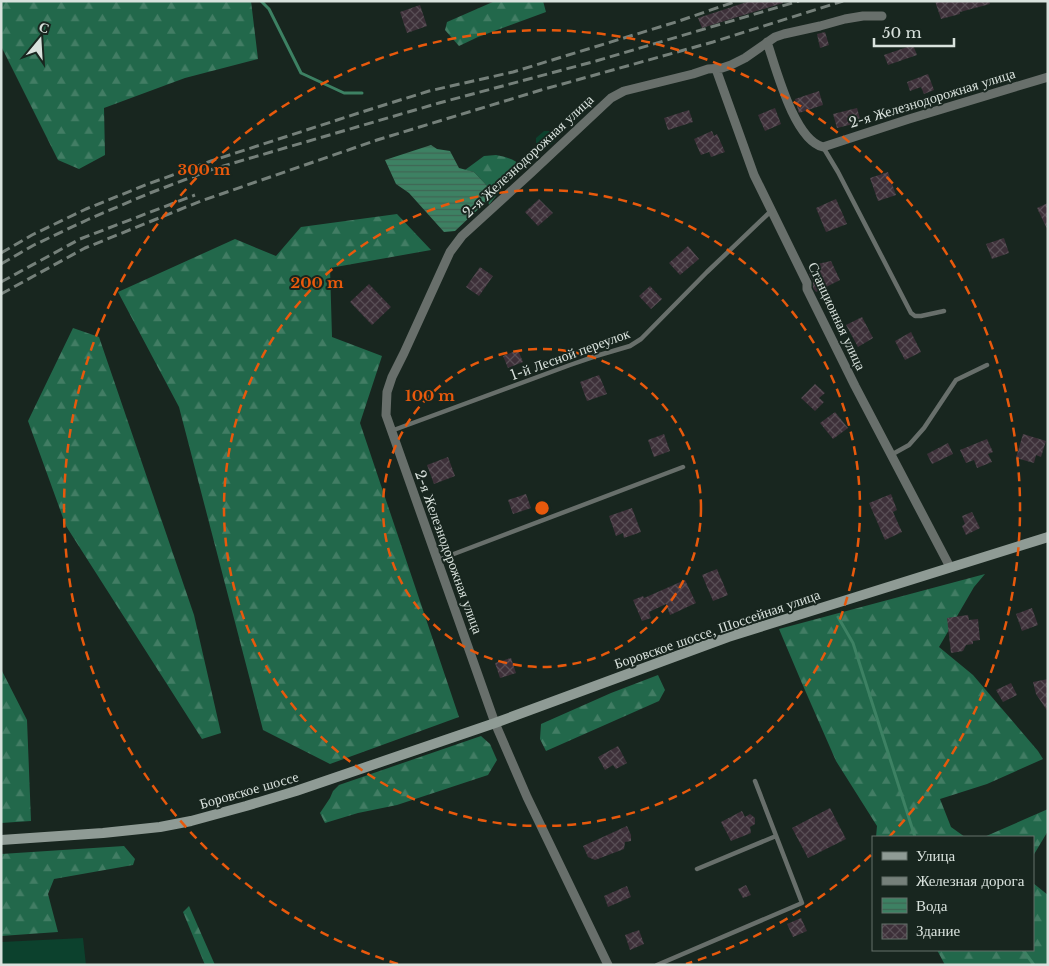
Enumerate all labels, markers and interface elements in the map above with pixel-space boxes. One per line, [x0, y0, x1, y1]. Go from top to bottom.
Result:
north arrow [15, 15, 65, 65]
scale bar [874, 15, 954, 47]
text: С [36, 18, 52, 38]
text: 50 m [882, 23, 922, 42]
street label: 2-я Железнодорожная улица [847, 64, 1018, 132]
street label: 2-я Железнодорожная улица [459, 90, 598, 222]
text: 300 m [178, 160, 231, 179]
street label: Станционная улица [804, 259, 870, 374]
text: 200 m [291, 273, 344, 292]
street label: 1-й Лесной переулок [508, 324, 633, 384]
text: 100 m [405, 386, 455, 405]
street label: 2-я Железнодорожная улица [411, 468, 487, 637]
centre of rings [533, 499, 551, 517]
street label: Боровское шоссе, Шоссейная улица [612, 585, 823, 673]
street label: Боровское шоссе [197, 767, 301, 813]
legend [872, 836, 1034, 951]
text: Улица [916, 846, 955, 865]
text: Железная дорога [916, 871, 1025, 890]
text: Вода [916, 896, 948, 915]
text: Здание [916, 921, 960, 940]

